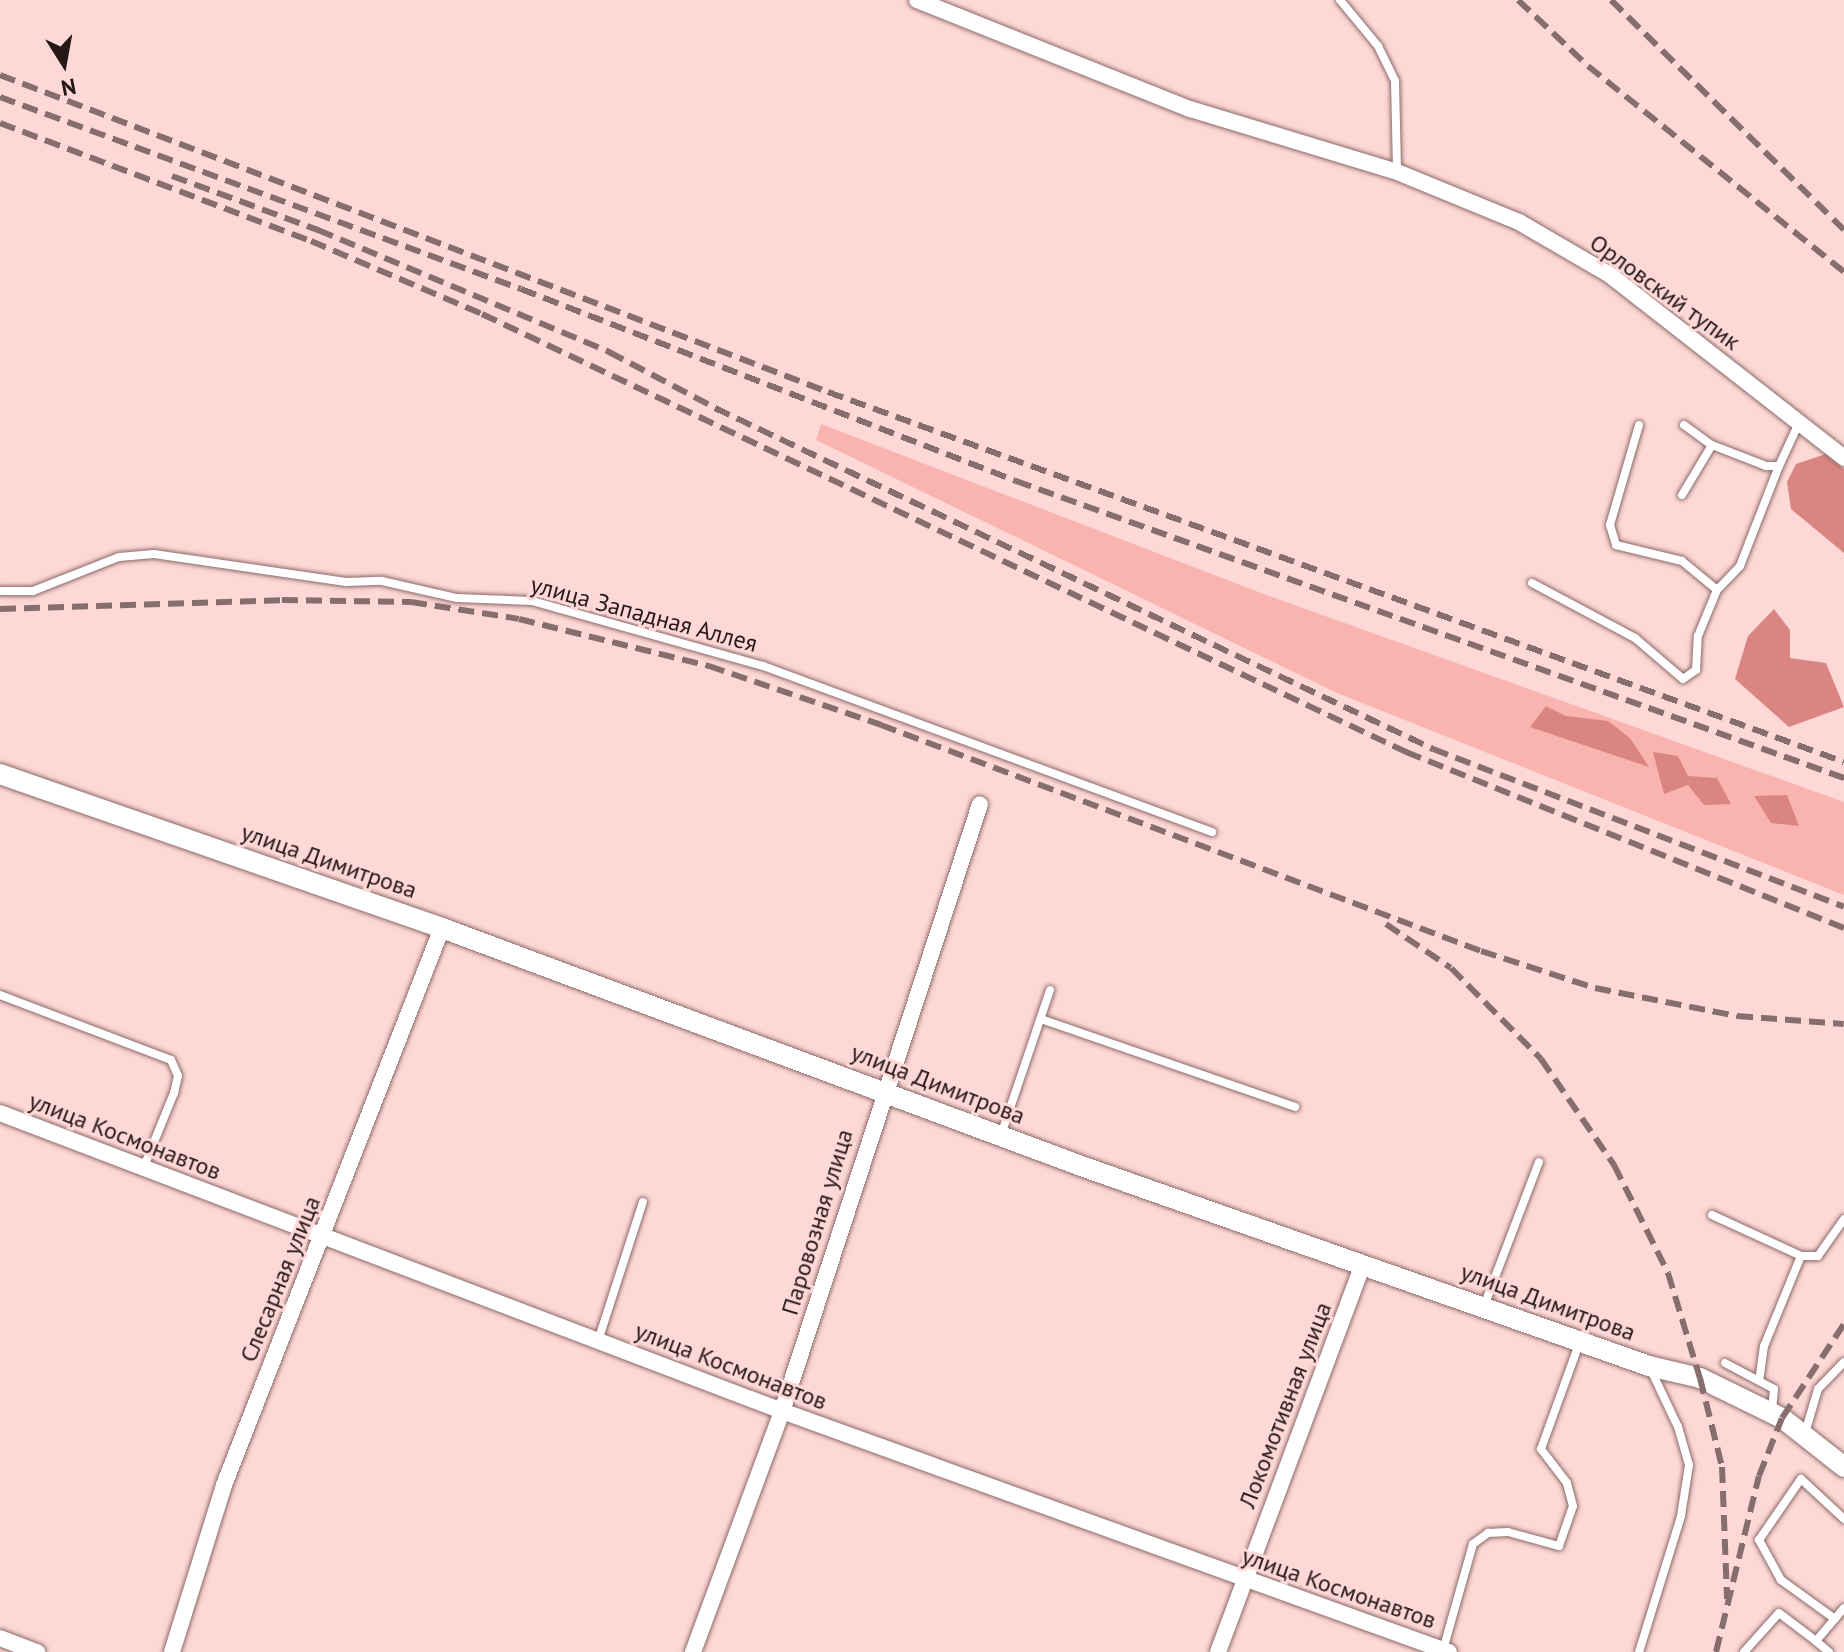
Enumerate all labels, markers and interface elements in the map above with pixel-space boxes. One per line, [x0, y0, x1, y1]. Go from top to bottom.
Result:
north arrow [24, 24, 104, 104]
text: N [59, 72, 78, 103]
street label: Орловский тупик [1584, 228, 1746, 356]
street label: улица Западная Аллея [527, 570, 761, 658]
street label: улица Димитрова [237, 817, 421, 905]
street label: улица Димитрова [847, 1037, 1029, 1131]
street label: улица Космонавтов [25, 1086, 225, 1186]
street label: Паровозная улица [775, 1126, 859, 1318]
street label: Слесарная улица [234, 1192, 326, 1366]
street label: улица Димитрова [1456, 1257, 1640, 1347]
street label: Локомотивная улица [1232, 1298, 1338, 1512]
street label: улица Космонавтов [631, 1316, 831, 1416]
street label: улица Космонавтов [1238, 1541, 1440, 1635]

